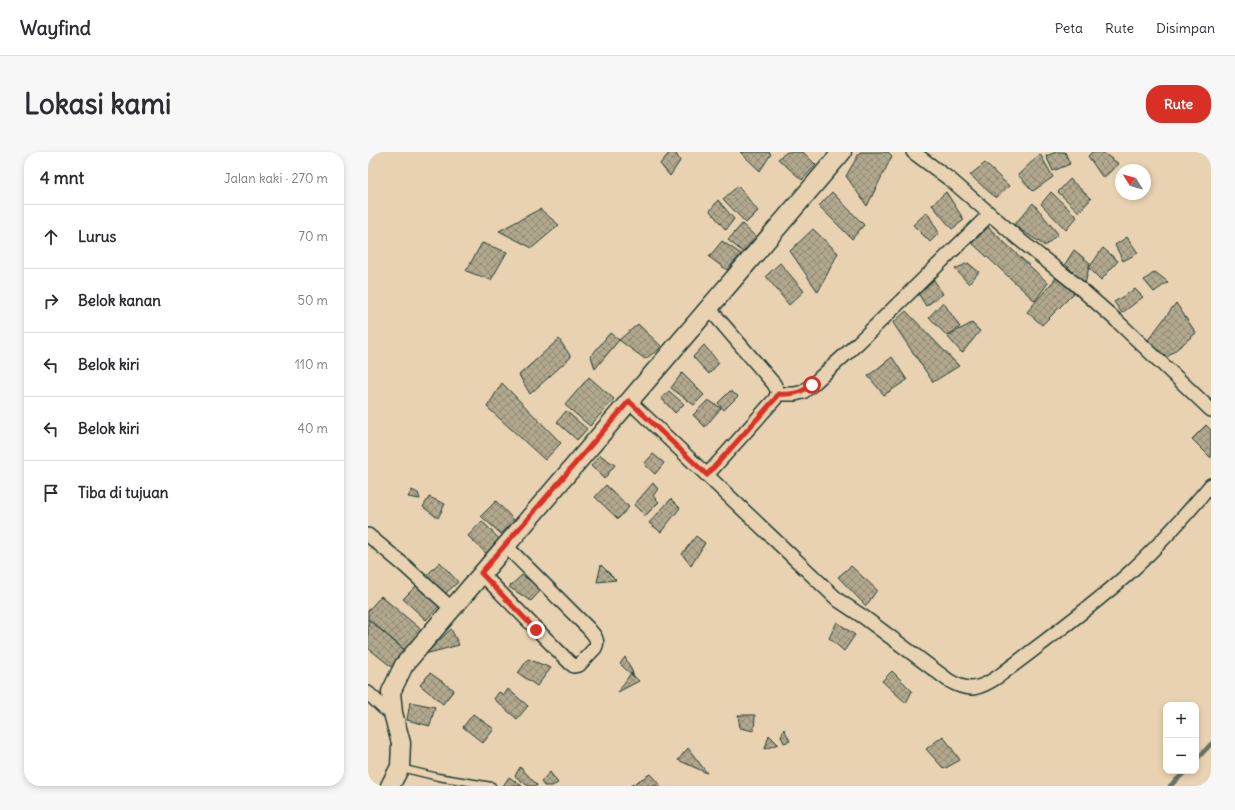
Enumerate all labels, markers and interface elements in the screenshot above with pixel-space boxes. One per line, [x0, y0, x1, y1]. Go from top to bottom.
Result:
text: Wayfind [20, 16, 91, 40]
text: Peta [1055, 19, 1083, 37]
text: Rute [1105, 19, 1134, 37]
text: Disimpan [1156, 19, 1215, 37]
button: Rute [1146, 85, 1211, 123]
text: Lokasi kami [24, 86, 171, 122]
north arrow [1115, 164, 1151, 200]
text: 4 mnt [40, 167, 84, 189]
text: Jalan kaki · 270 m [224, 170, 328, 187]
icon: ahead [40, 226, 62, 248]
text: Lurus [78, 227, 116, 246]
text: 70 m [299, 228, 328, 245]
icon: right [40, 290, 62, 312]
text: Belok kanan [78, 291, 161, 310]
text: 50 m [297, 292, 328, 309]
icon: left [40, 354, 62, 376]
text: Belok kiri [78, 355, 139, 374]
text: 110 m [295, 356, 328, 373]
route start [803, 376, 821, 394]
icon: left [40, 418, 62, 440]
text: Belok kiri [78, 419, 139, 438]
text: 40 m [297, 420, 328, 437]
icon: arrive [40, 482, 62, 504]
text: Tiba di tujuan [78, 483, 168, 502]
route end [527, 621, 545, 639]
map controls [1163, 702, 1199, 774]
button: + [1163, 702, 1199, 738]
button: − [1163, 738, 1199, 774]

